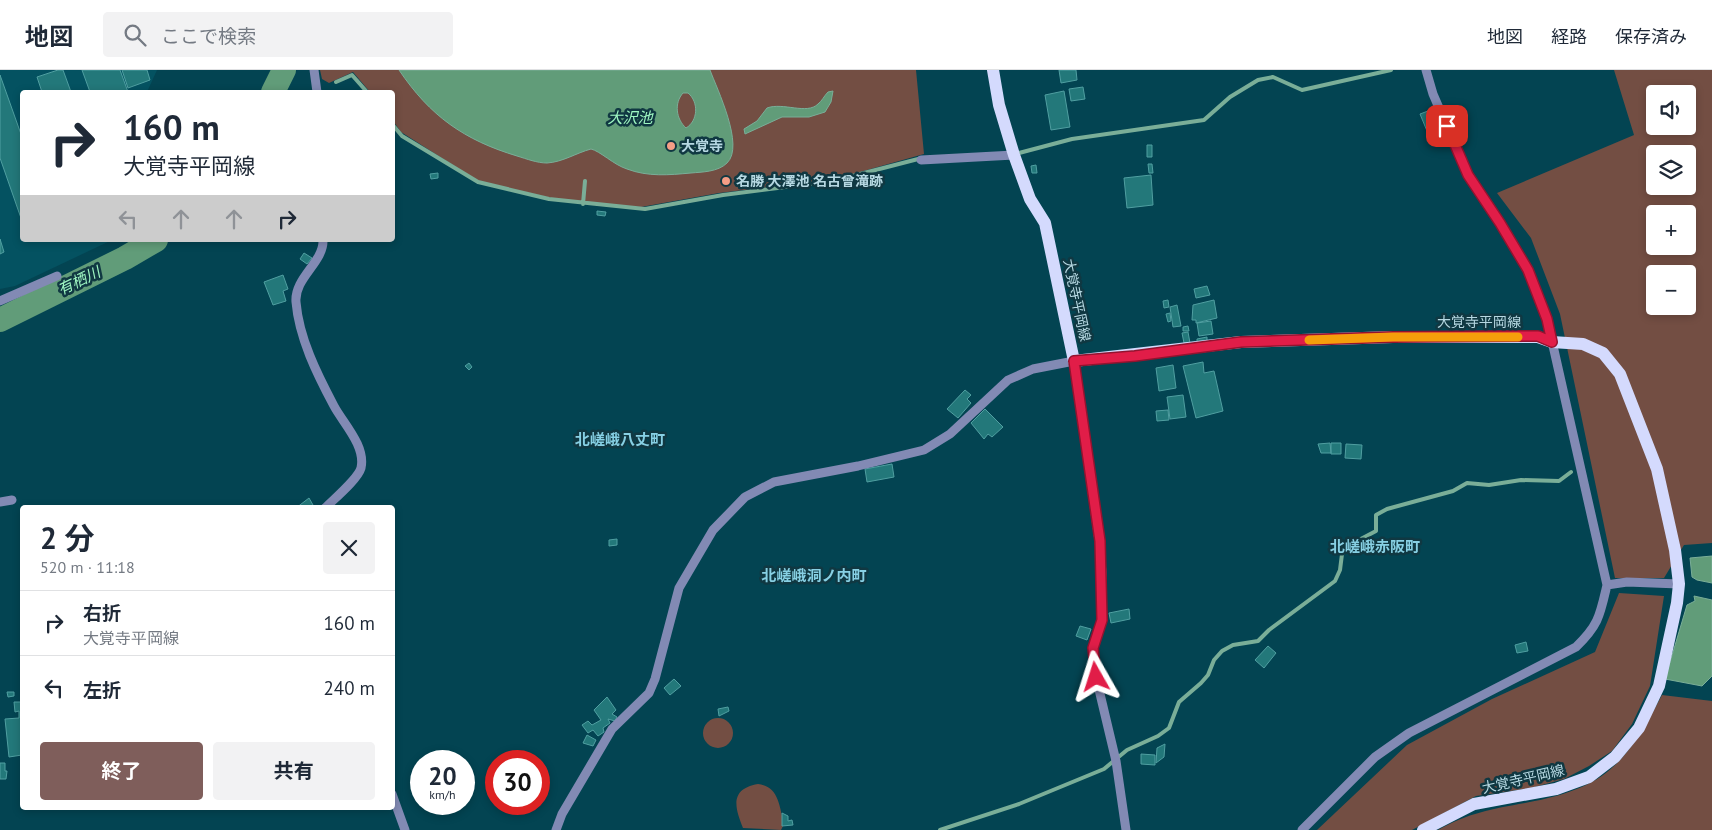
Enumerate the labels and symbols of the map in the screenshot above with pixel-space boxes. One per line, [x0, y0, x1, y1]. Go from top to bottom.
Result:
pin [1426, 105, 1468, 147]
water label: 大沢池 [607, 108, 654, 127]
place label: 大覚寺 [681, 137, 723, 155]
marker: 大覚寺 [665, 140, 677, 152]
place label: 名勝 大澤池 名古曾滝跡 [736, 172, 883, 190]
marker: 名勝 大澤池 名古曾滝跡 [720, 175, 732, 187]
street label: 大覚寺平岡線 [1059, 257, 1095, 343]
water label: 有栖川 [54, 261, 105, 299]
street label: 大覚寺平岡線 [1437, 313, 1521, 331]
district label: 北嵯峨八丈町 [575, 430, 665, 449]
district label: 北嵯峨赤阪町 [1330, 537, 1420, 556]
district label: 北嵯峨洞ノ内町 [761, 566, 867, 585]
position arrow [1069, 650, 1121, 702]
speed limit sign: 30 [485, 750, 550, 815]
street label: 大覚寺平岡線 [1480, 761, 1566, 797]

